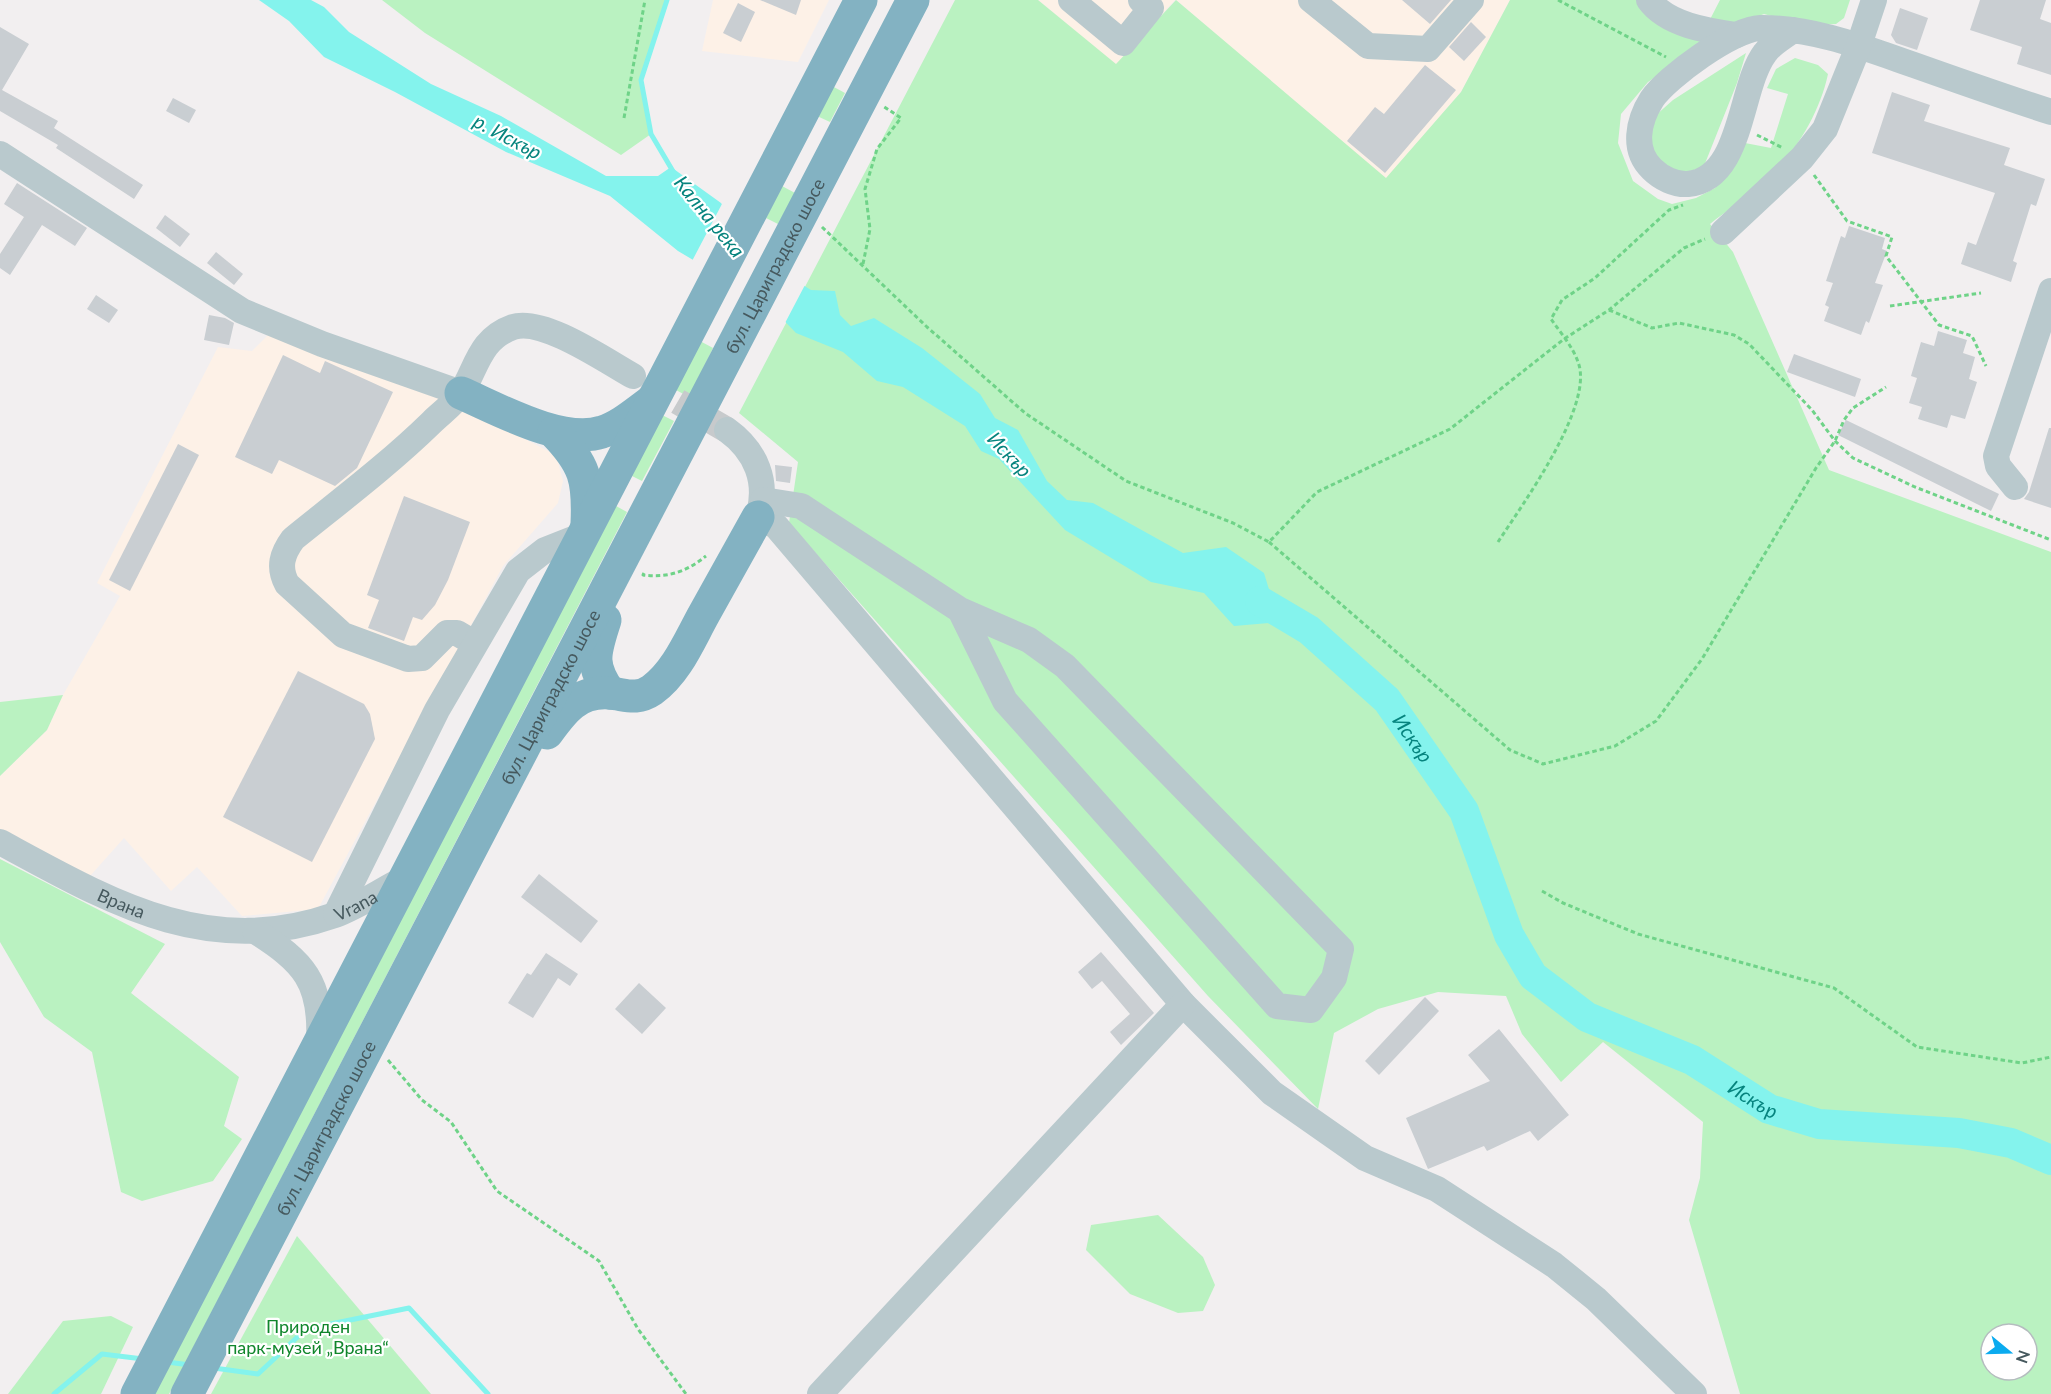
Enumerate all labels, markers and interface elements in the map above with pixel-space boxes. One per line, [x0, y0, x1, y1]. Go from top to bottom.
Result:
water label: р. Искър [470, 108, 546, 164]
water label: Кална река [670, 170, 750, 262]
street label: бул. Цариградско шосе [720, 175, 829, 357]
water label: Искър [983, 426, 1037, 482]
street label: бул. Цариградско шосе [495, 606, 605, 788]
water label: Искър [1388, 709, 1438, 767]
street label: Врана [94, 883, 148, 923]
street label: Vrana [331, 885, 381, 925]
street label: бул. Цариградско шосе [271, 1037, 380, 1219]
water label: Искър [1724, 1074, 1780, 1123]
park label: Природен парк-музей „Врана“ [227, 1315, 389, 1358]
north arrow [1979, 1322, 2039, 1382]
text: N [2013, 1348, 2035, 1366]

